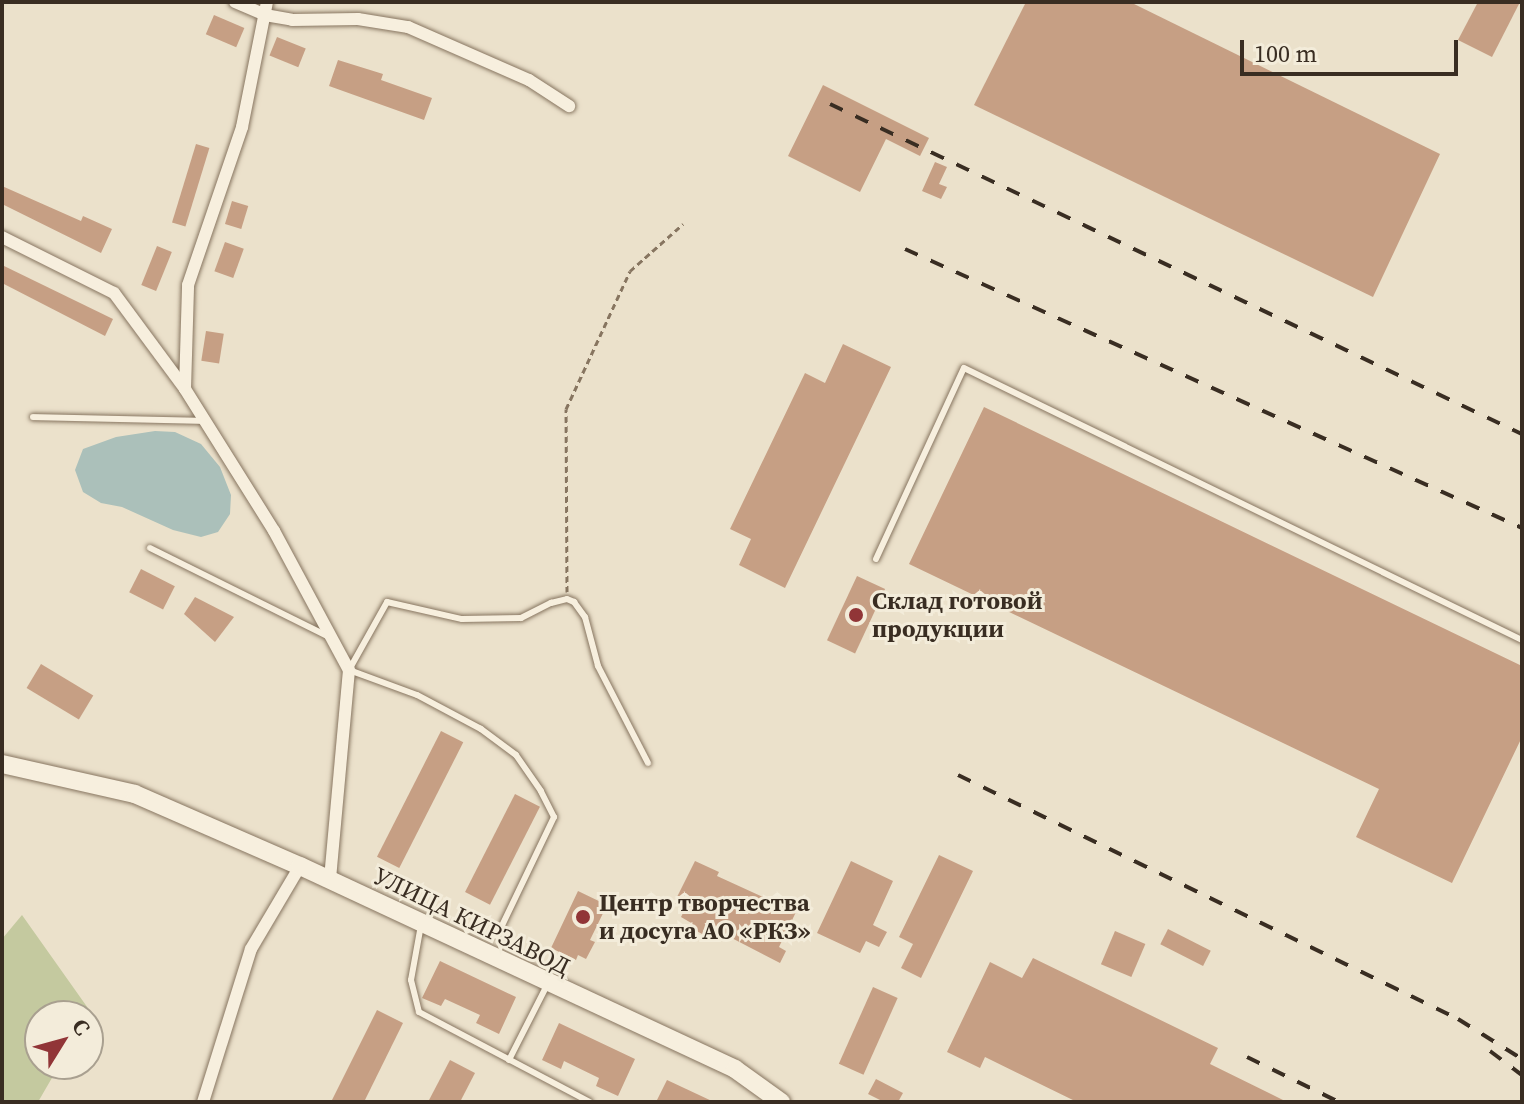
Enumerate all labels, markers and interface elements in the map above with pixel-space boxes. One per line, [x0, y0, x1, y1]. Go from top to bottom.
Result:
scale bar [1244, 24, 1462, 74]
text: 100 m [1254, 37, 1317, 70]
place label: Склад готовой продукции [872, 587, 1042, 643]
marker: Склад готовой продукции [847, 606, 865, 624]
street label: УЛИЦА КИРЗАВОД [369, 861, 575, 981]
place label: Центр творчества и досуга АО «РКЗ» [599, 889, 811, 945]
marker: Центр творчества и досуга АО «РКЗ» [574, 908, 592, 926]
north arrow [24, 1000, 104, 1080]
text: С [65, 1012, 98, 1041]

